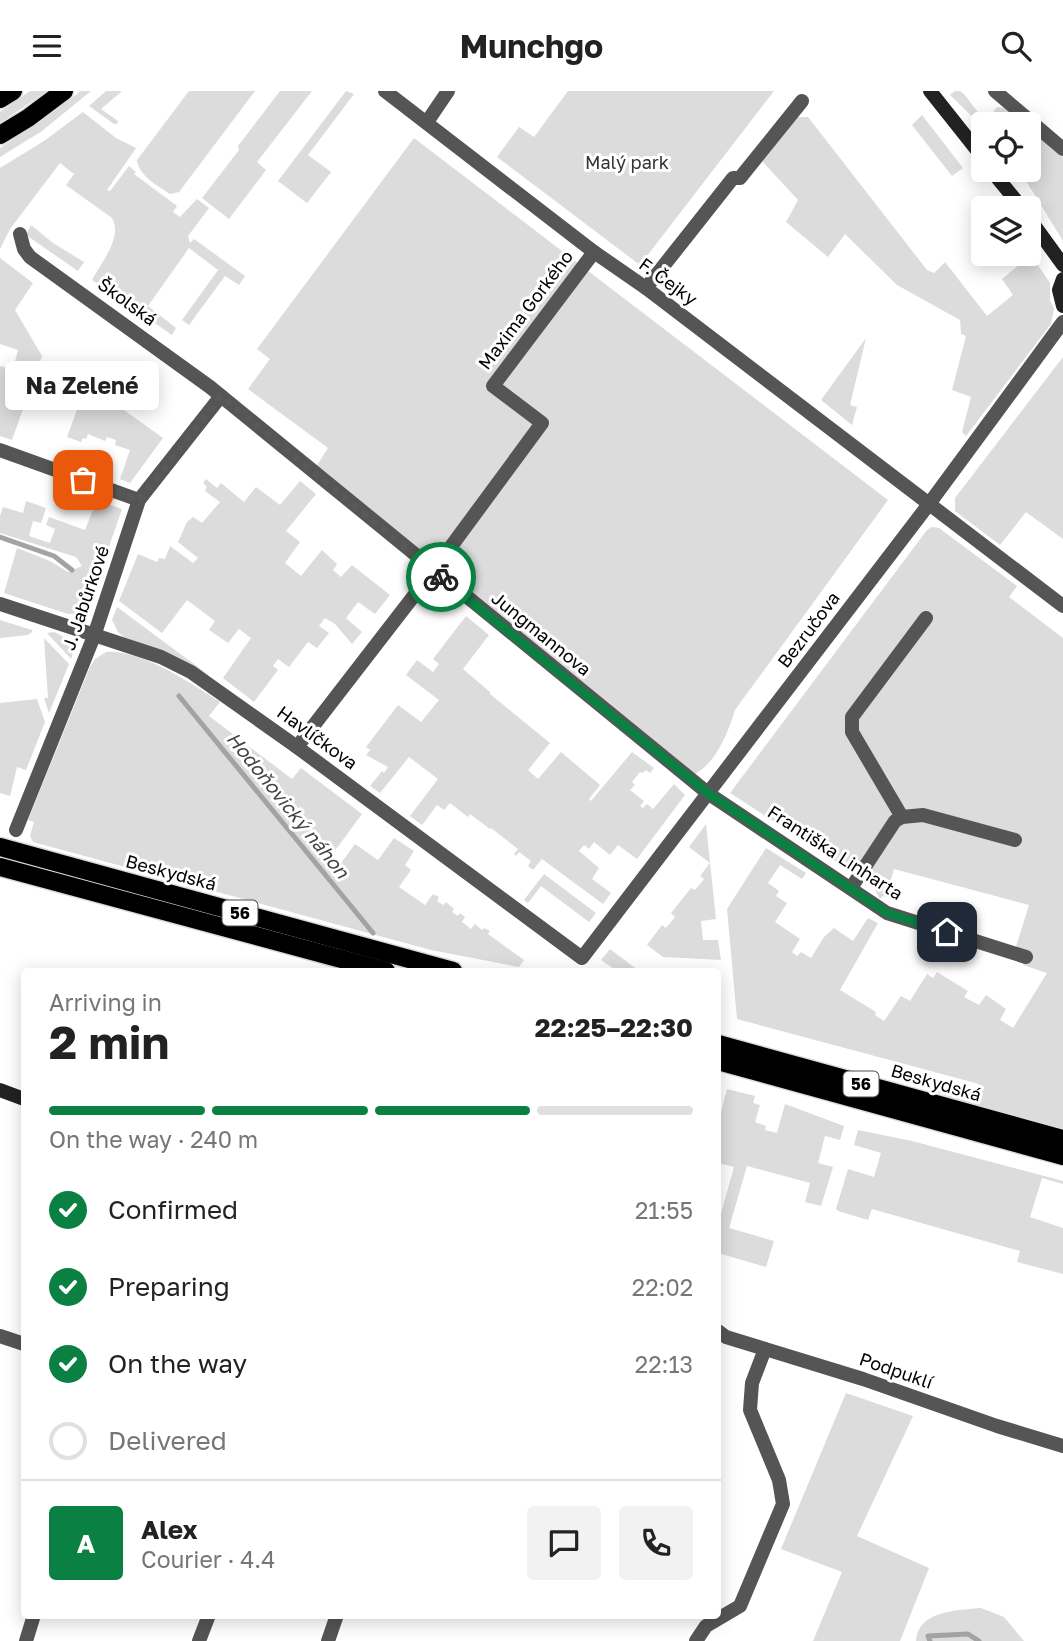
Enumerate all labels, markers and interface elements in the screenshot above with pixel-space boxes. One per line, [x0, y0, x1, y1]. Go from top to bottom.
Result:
icon: menu [28, 27, 66, 65]
text: Munchgo [460, 27, 603, 65]
icon: search [997, 27, 1035, 65]
map controls [971, 112, 1041, 266]
button: locate [971, 112, 1041, 182]
park label: Malý park [585, 151, 669, 173]
button: layers [971, 196, 1041, 266]
street label: Maxima Gorkého [473, 245, 577, 373]
street label: F. Čejky [635, 253, 702, 310]
street label: Školská [94, 272, 161, 330]
callout: Na Zelené [6, 361, 160, 410]
text: Na Zelené [25, 371, 139, 399]
pin [53, 450, 113, 510]
icon: bag [64, 461, 102, 499]
courier [406, 542, 476, 612]
street label: J. Jabůrkové [57, 543, 113, 653]
icon: bike [422, 558, 460, 596]
street label: Jungmannova [488, 586, 596, 680]
street label: Bezručova [772, 587, 844, 672]
street label: Havlíčkova [273, 701, 362, 774]
water label: Hodoňovický náhon [222, 727, 355, 883]
street label: Františka Linharta [764, 800, 907, 904]
street label: Beskydská [124, 849, 219, 895]
road number: 56 [222, 901, 258, 925]
pin [917, 902, 977, 962]
icon: home [928, 913, 966, 951]
text: Arriving in [49, 988, 162, 1016]
text: 22:25–22:30 [535, 1012, 693, 1043]
text: 2 min [49, 1014, 169, 1069]
street label: Beskydská [889, 1059, 984, 1105]
road number: 56 [844, 1072, 878, 1097]
text: On the way · 240 m [49, 1125, 258, 1153]
icon: check [49, 1191, 87, 1229]
text: Confirmed [108, 1194, 238, 1225]
text: 21:55 [635, 1196, 693, 1224]
icon: check [49, 1268, 87, 1306]
text: Preparing [108, 1271, 230, 1302]
text: 22:02 [632, 1273, 693, 1301]
icon: check [49, 1345, 87, 1383]
street label: Podpuklí [857, 1347, 937, 1393]
text: On the way [108, 1348, 247, 1379]
text: 22:13 [635, 1350, 693, 1378]
text: Delivered [108, 1425, 227, 1456]
button: chat [527, 1506, 601, 1580]
button: phone [619, 1506, 693, 1580]
text: Alex [141, 1514, 198, 1545]
text: A [77, 1528, 95, 1559]
text: Courier · 4.4 [141, 1545, 275, 1573]

